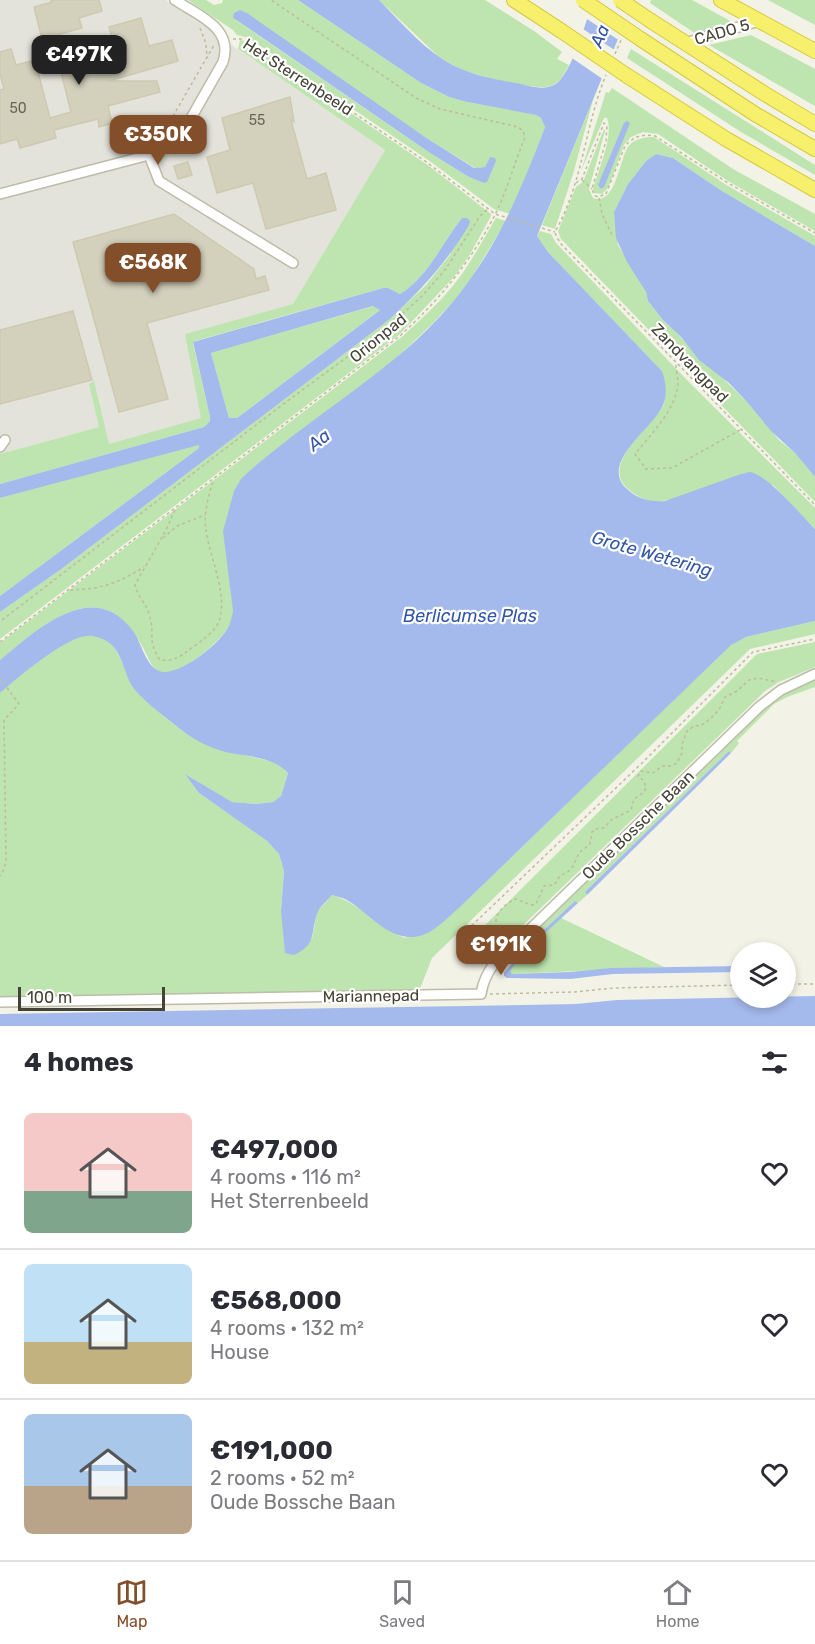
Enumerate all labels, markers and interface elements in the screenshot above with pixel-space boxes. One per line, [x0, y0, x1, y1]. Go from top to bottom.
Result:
street label: CADO 5 [692, 15, 752, 49]
water label: Aa [585, 21, 615, 52]
street label: Het Sterrenbeeld [239, 34, 357, 120]
pin: €497K [37, 35, 121, 86]
text: €497K [46, 42, 112, 66]
house number: 50 [9, 100, 27, 117]
house number: 55 [249, 112, 265, 129]
pin: €350K [116, 115, 200, 166]
text: €350K [124, 122, 192, 146]
pin: €568K [111, 243, 195, 294]
text: €568K [119, 250, 187, 274]
street label: Orionpad [346, 309, 410, 367]
street label: Zandvangpad [648, 320, 732, 406]
water label: Aa [303, 424, 335, 456]
water label: Grote Wetering [589, 526, 715, 582]
water label: Berlicumse Plas [403, 605, 537, 627]
street label: Oude Bossche Baan [578, 767, 698, 883]
pin: €191K [459, 925, 543, 976]
text: €191K [470, 932, 532, 956]
map controls [730, 942, 796, 1008]
button: layers [730, 942, 796, 1008]
scale bar [18, 984, 165, 1012]
street label: Mariannepad [323, 986, 419, 1006]
text: 100 m [27, 988, 72, 1007]
icon: filters [758, 1046, 791, 1079]
text: 4 homes [24, 1047, 134, 1078]
text: €497,000 [210, 1134, 338, 1165]
icon: home [72, 1137, 144, 1209]
icon: heart [758, 1157, 791, 1190]
text: 4 rooms · 116 m² [210, 1165, 361, 1189]
text: Het Sterrenbeeld [210, 1189, 369, 1213]
text: €568,000 [210, 1285, 342, 1316]
icon: home [72, 1288, 144, 1360]
icon: heart [758, 1308, 791, 1341]
text: 4 rooms · 132 m² [210, 1316, 364, 1340]
text: House [210, 1340, 269, 1364]
text: €191,000 [210, 1435, 333, 1466]
icon: home [72, 1438, 144, 1510]
icon: heart [758, 1458, 791, 1491]
text: 2 rooms · 52 m² [210, 1466, 355, 1490]
text: Oude Bossche Baan [210, 1490, 396, 1514]
tab: Map [115, 1576, 148, 1631]
tab: Saved [379, 1576, 425, 1631]
tab: Home [656, 1576, 700, 1631]

